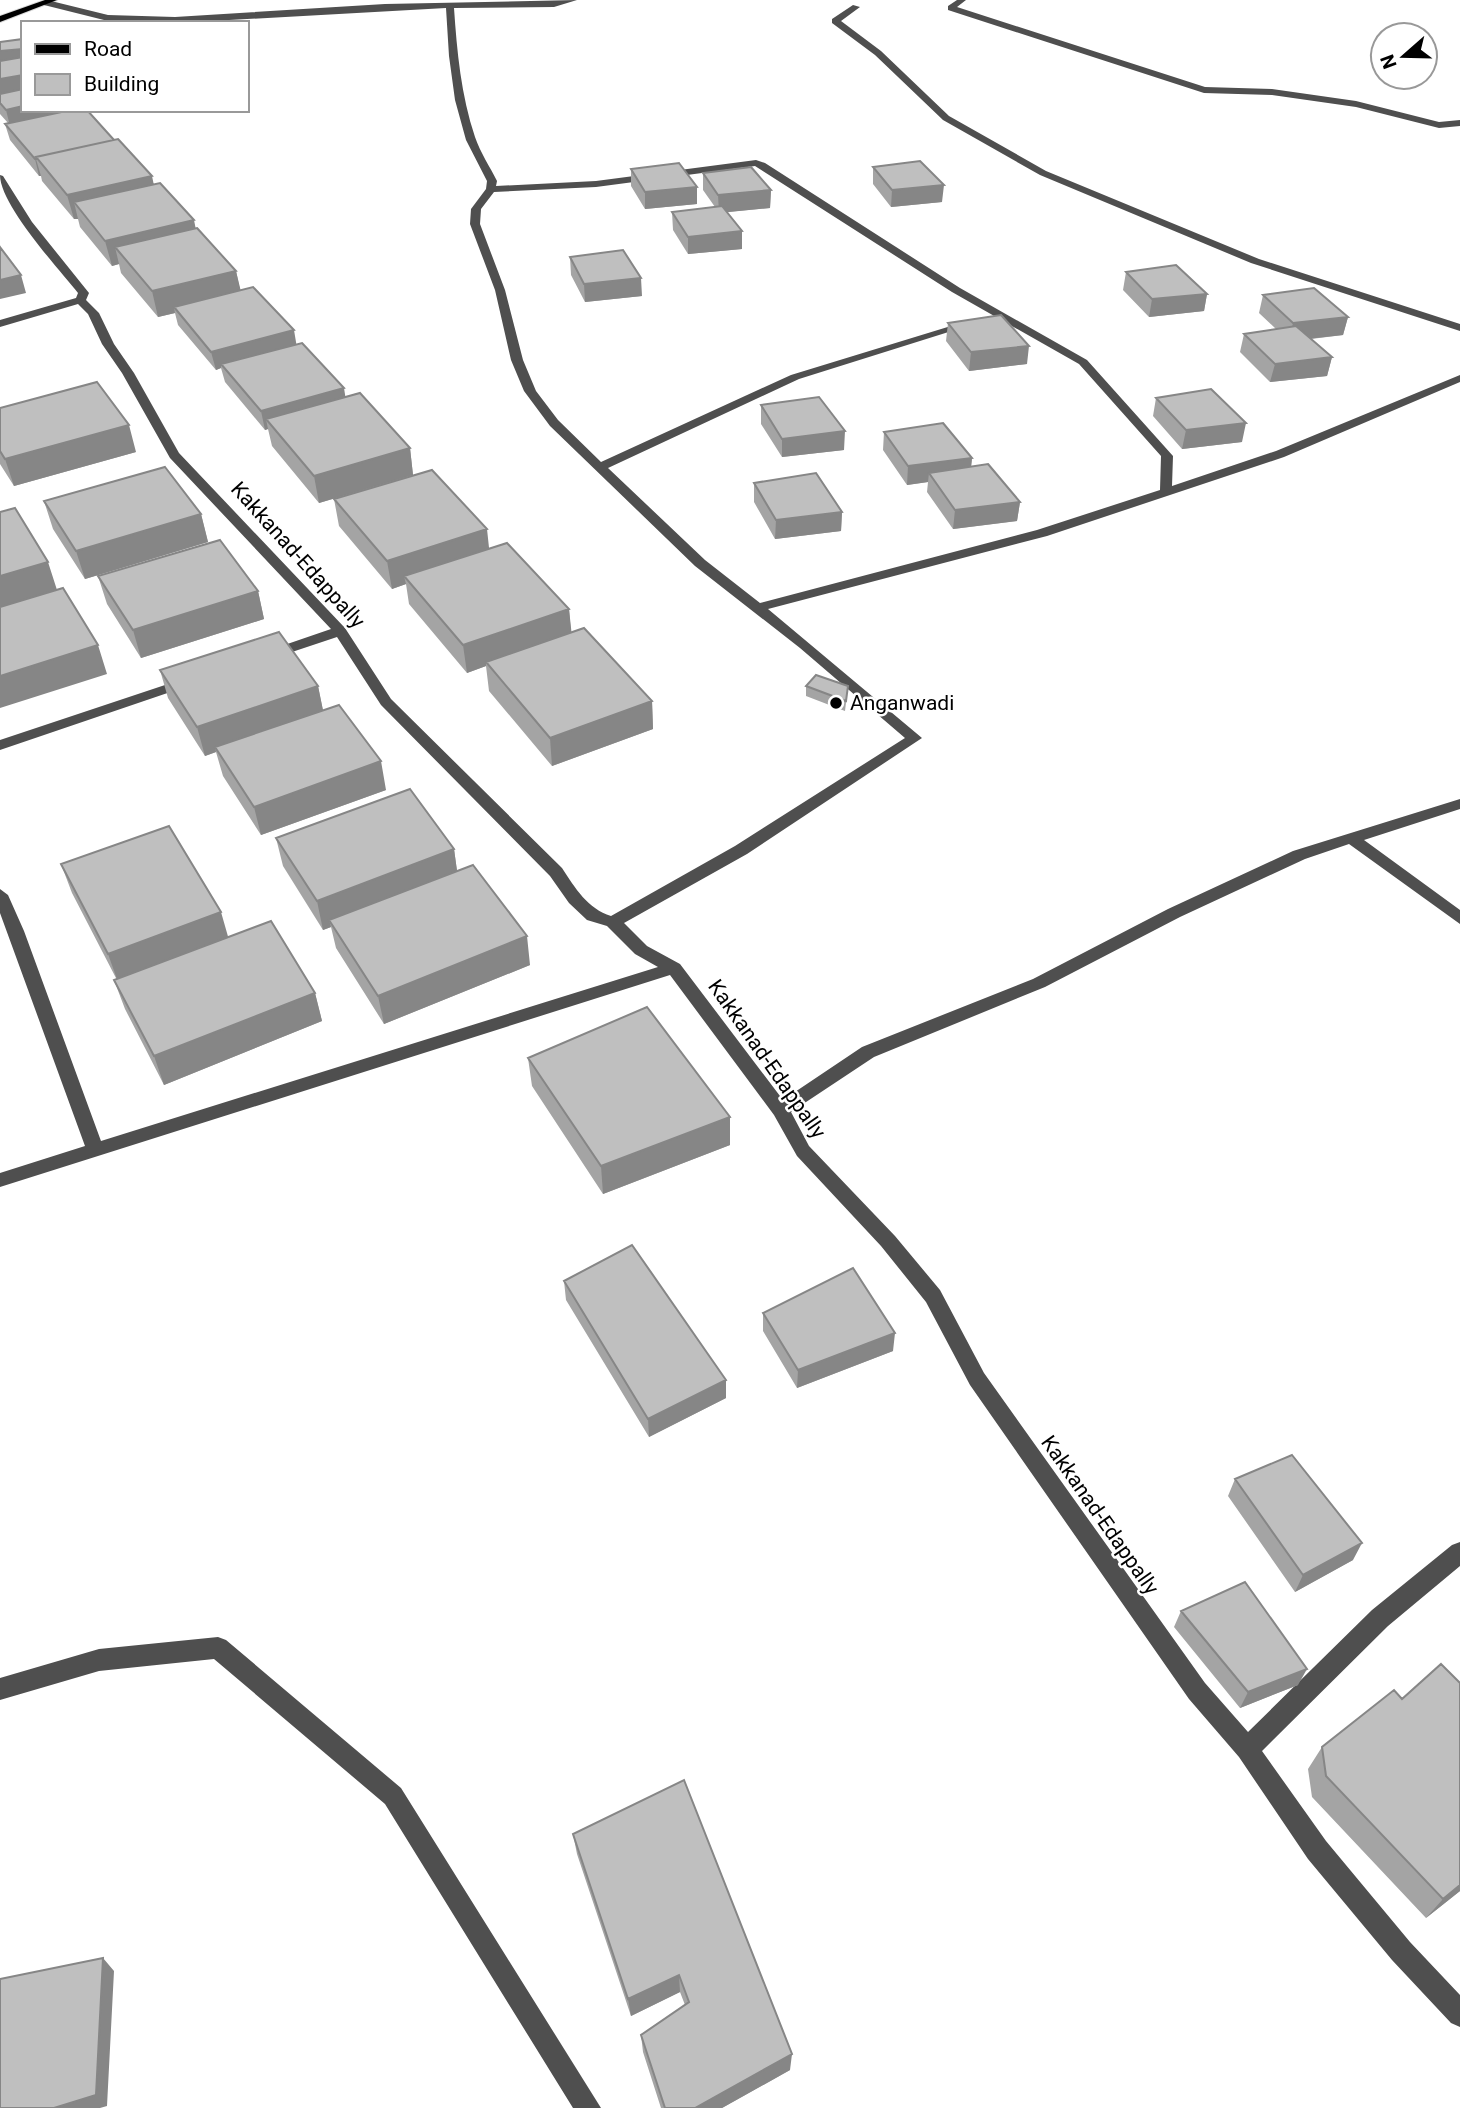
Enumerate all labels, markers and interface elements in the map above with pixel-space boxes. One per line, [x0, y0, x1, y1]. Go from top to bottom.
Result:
legend [21, 21, 248, 112]
north arrow [1369, 21, 1439, 91]
text: Road [84, 37, 132, 61]
text: N [1375, 51, 1402, 72]
text: Building [84, 72, 159, 96]
street label: Kakkanad-Edappally [226, 477, 370, 633]
place label: Anganwadi [850, 691, 954, 715]
marker: Anganwadi [828, 695, 844, 711]
street label: Kakkanad-Edappally [703, 975, 831, 1143]
street label: Kakkanad-Edappally [1036, 1431, 1164, 1599]

